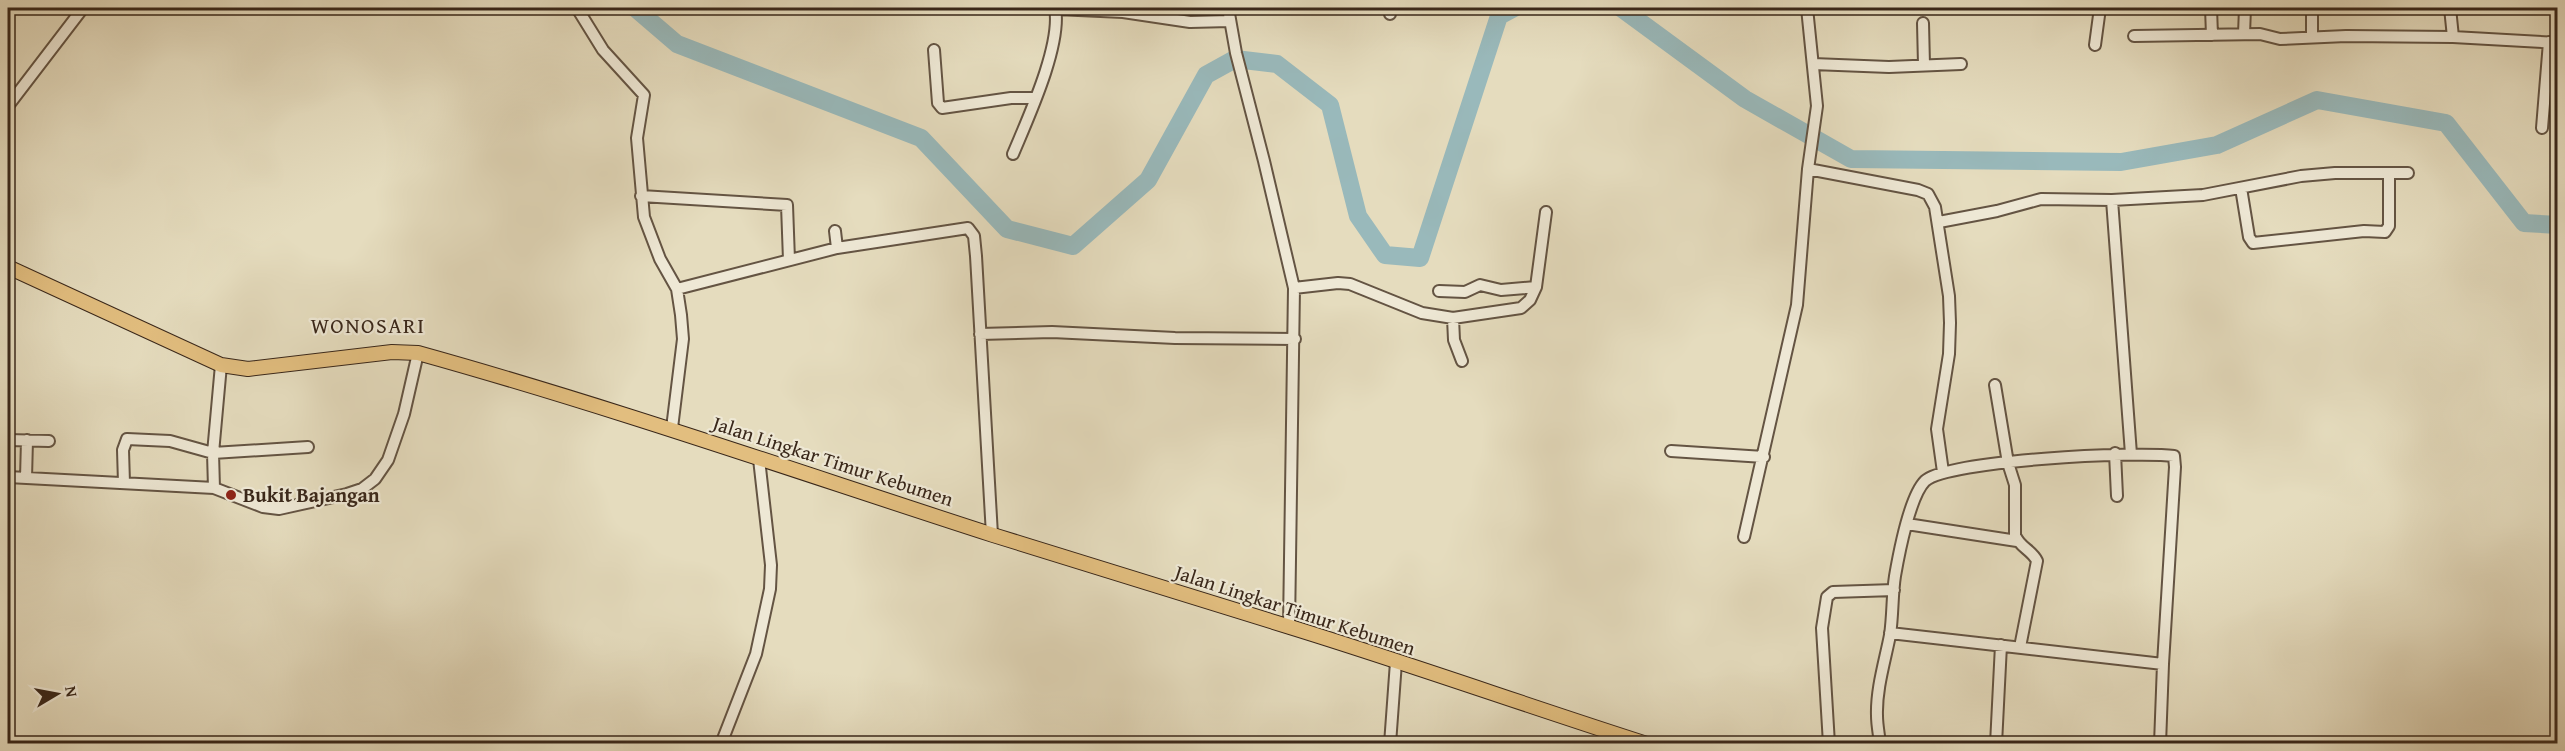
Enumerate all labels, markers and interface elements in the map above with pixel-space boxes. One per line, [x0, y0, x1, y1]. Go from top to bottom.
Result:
district label: WONOSARI [311, 309, 425, 341]
street label: Jalan Lingkar Timur Kebumen [706, 407, 957, 513]
place label: Bukit Bajangan [243, 480, 380, 509]
marker: Bukit Bajangan [224, 488, 238, 502]
street label: Jalan Lingkar Timur Kebumen [1168, 556, 1419, 662]
north arrow [27, 664, 87, 724]
text: N [59, 684, 85, 699]

